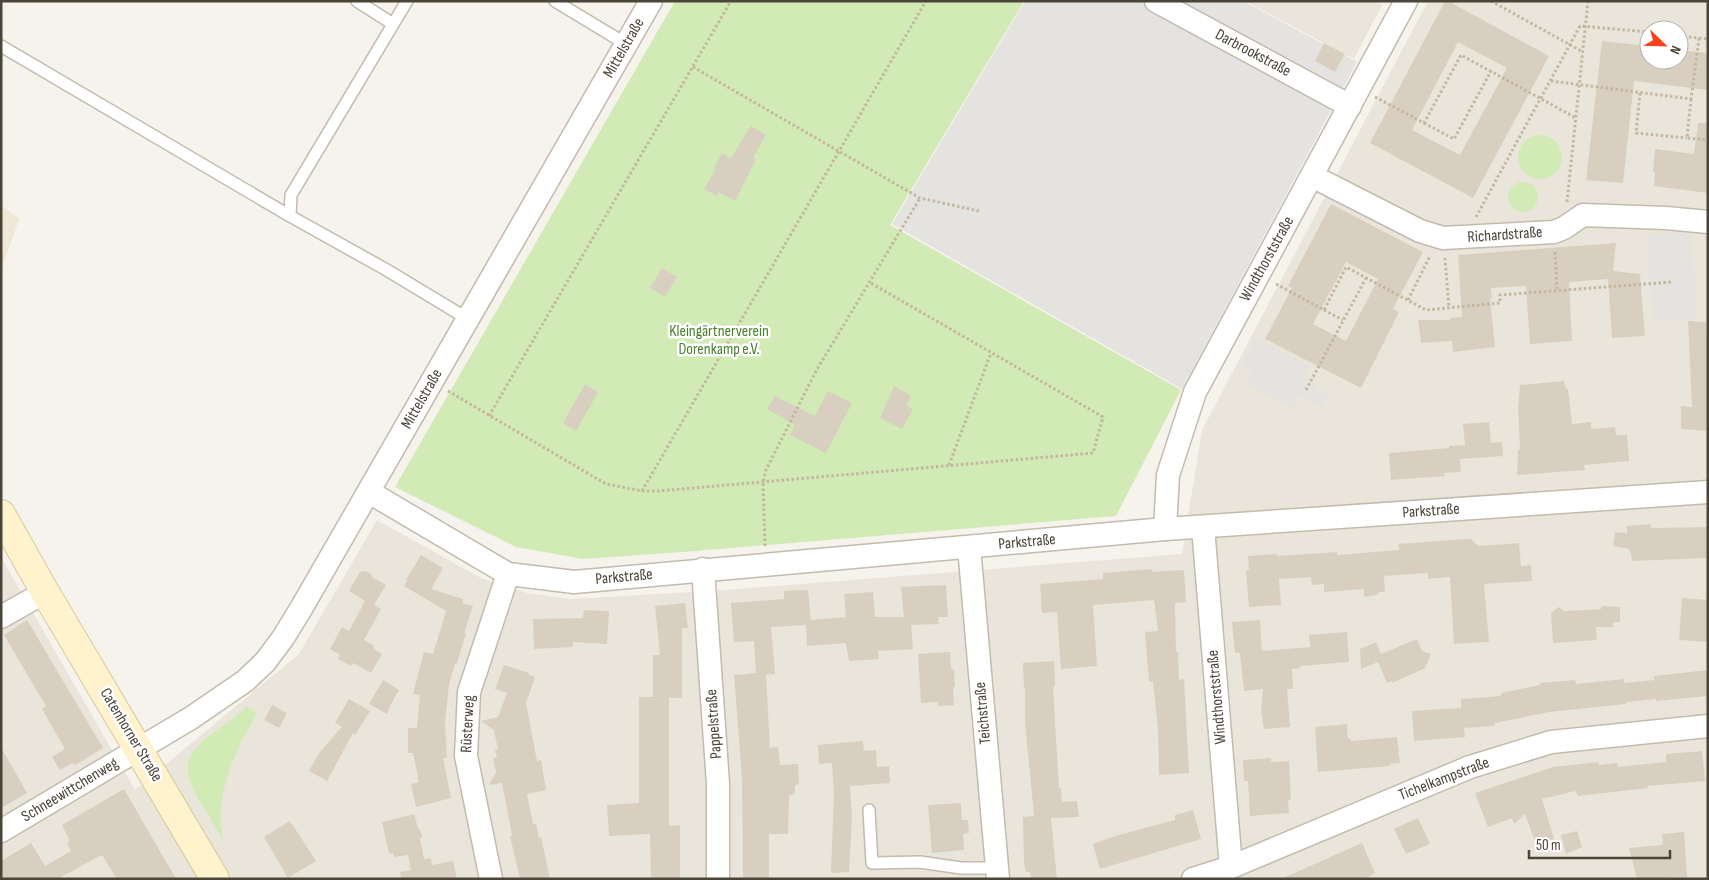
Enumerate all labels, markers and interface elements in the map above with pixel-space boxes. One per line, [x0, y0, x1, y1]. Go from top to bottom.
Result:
street label: Mittelstraße [599, 15, 649, 81]
north arrow [1639, 20, 1689, 70]
street label: Darbrookstraße [1212, 25, 1294, 81]
text: N [1666, 43, 1685, 57]
street label: Windthorststraße [1236, 213, 1298, 305]
street label: Richardstraße [1467, 223, 1543, 247]
park label: Kleingärtnerverein Dorenkamp e.V. [669, 322, 769, 359]
street label: Mittelstraße [397, 366, 447, 432]
street label: Parkstraße [1402, 500, 1460, 522]
street label: Parkstraße [998, 530, 1056, 554]
street label: Parkstraße [595, 565, 653, 589]
street label: Windthorststraße [1203, 649, 1231, 745]
street label: Teichstraße [971, 681, 995, 745]
street label: Catenhorner Straße [96, 685, 166, 785]
street label: Pappelstraße [702, 689, 726, 759]
street label: Rüsterweg [457, 695, 479, 753]
street label: Tichelkampstraße [1396, 753, 1492, 805]
street label: Schneewittchenweg [18, 754, 122, 826]
scale bar [1529, 828, 1670, 860]
text: 50 m [1536, 836, 1561, 855]

